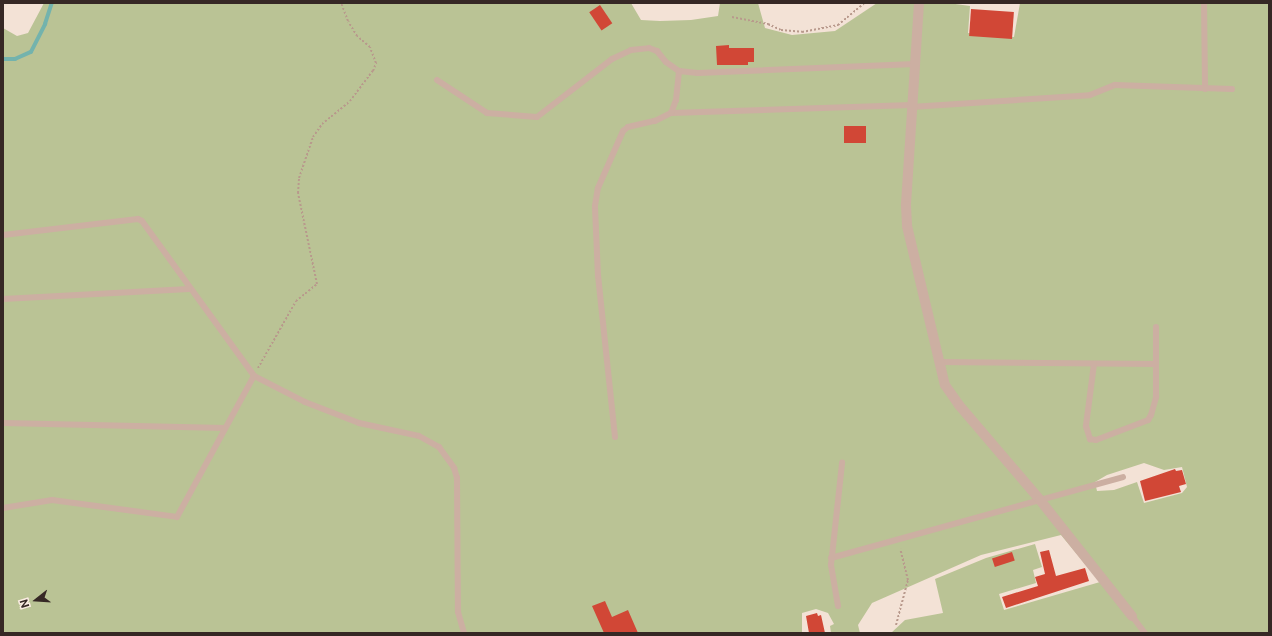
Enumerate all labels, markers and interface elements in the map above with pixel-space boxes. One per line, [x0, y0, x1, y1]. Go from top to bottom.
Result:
north arrow [16, 580, 56, 620]
text: N [18, 598, 32, 609]

